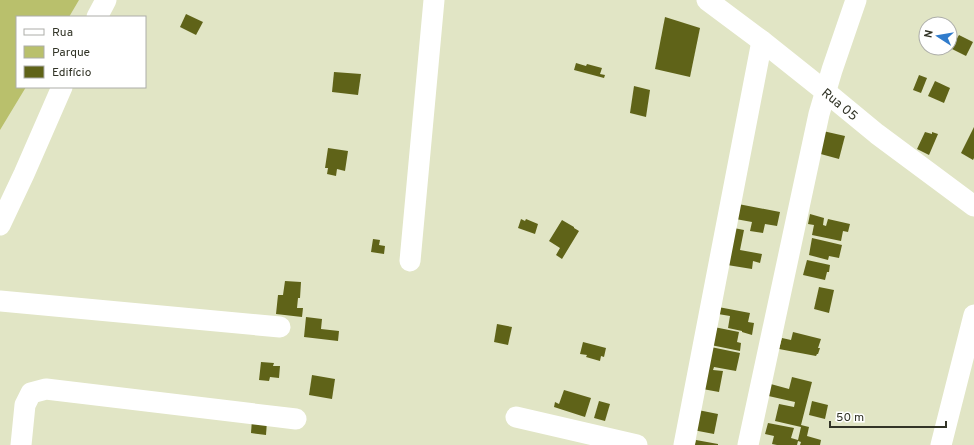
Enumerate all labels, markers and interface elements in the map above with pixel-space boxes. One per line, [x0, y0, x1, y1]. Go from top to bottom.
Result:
legend [16, 16, 146, 88]
north arrow [918, 16, 958, 56]
text: Rua [52, 25, 73, 41]
text: N [922, 29, 937, 39]
text: Parque [52, 45, 90, 61]
text: Edifício [52, 65, 92, 81]
street label: Rua 05 [818, 86, 860, 125]
scale bar [830, 403, 946, 429]
text: 50 m [836, 410, 864, 426]

